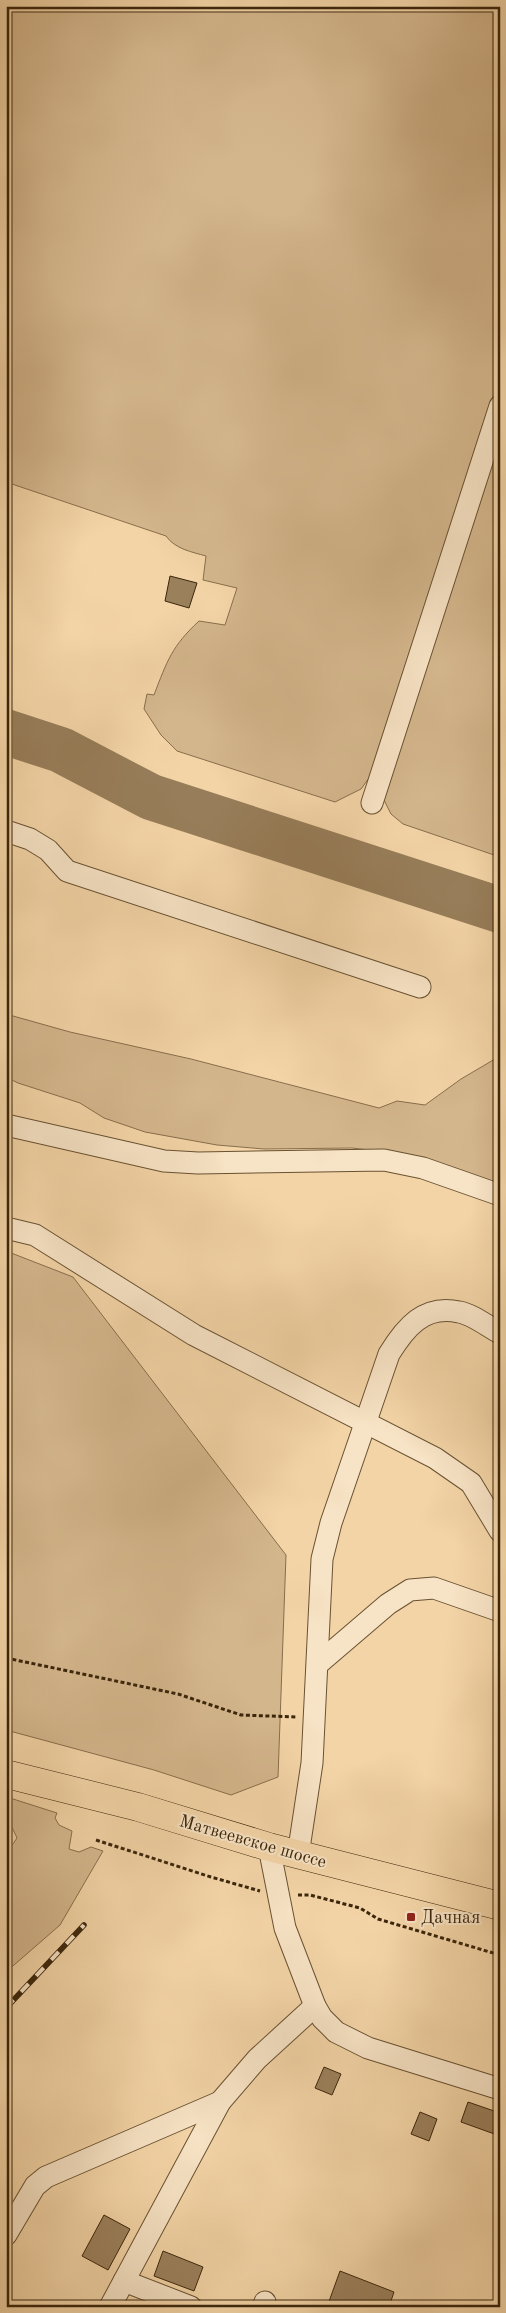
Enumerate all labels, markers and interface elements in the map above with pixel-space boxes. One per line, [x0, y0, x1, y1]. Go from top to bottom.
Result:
street label: Матвеевское шоссе [177, 1812, 328, 1872]
place label: Дачная [421, 1909, 480, 1927]
marker: Дачная [405, 1911, 417, 1923]

